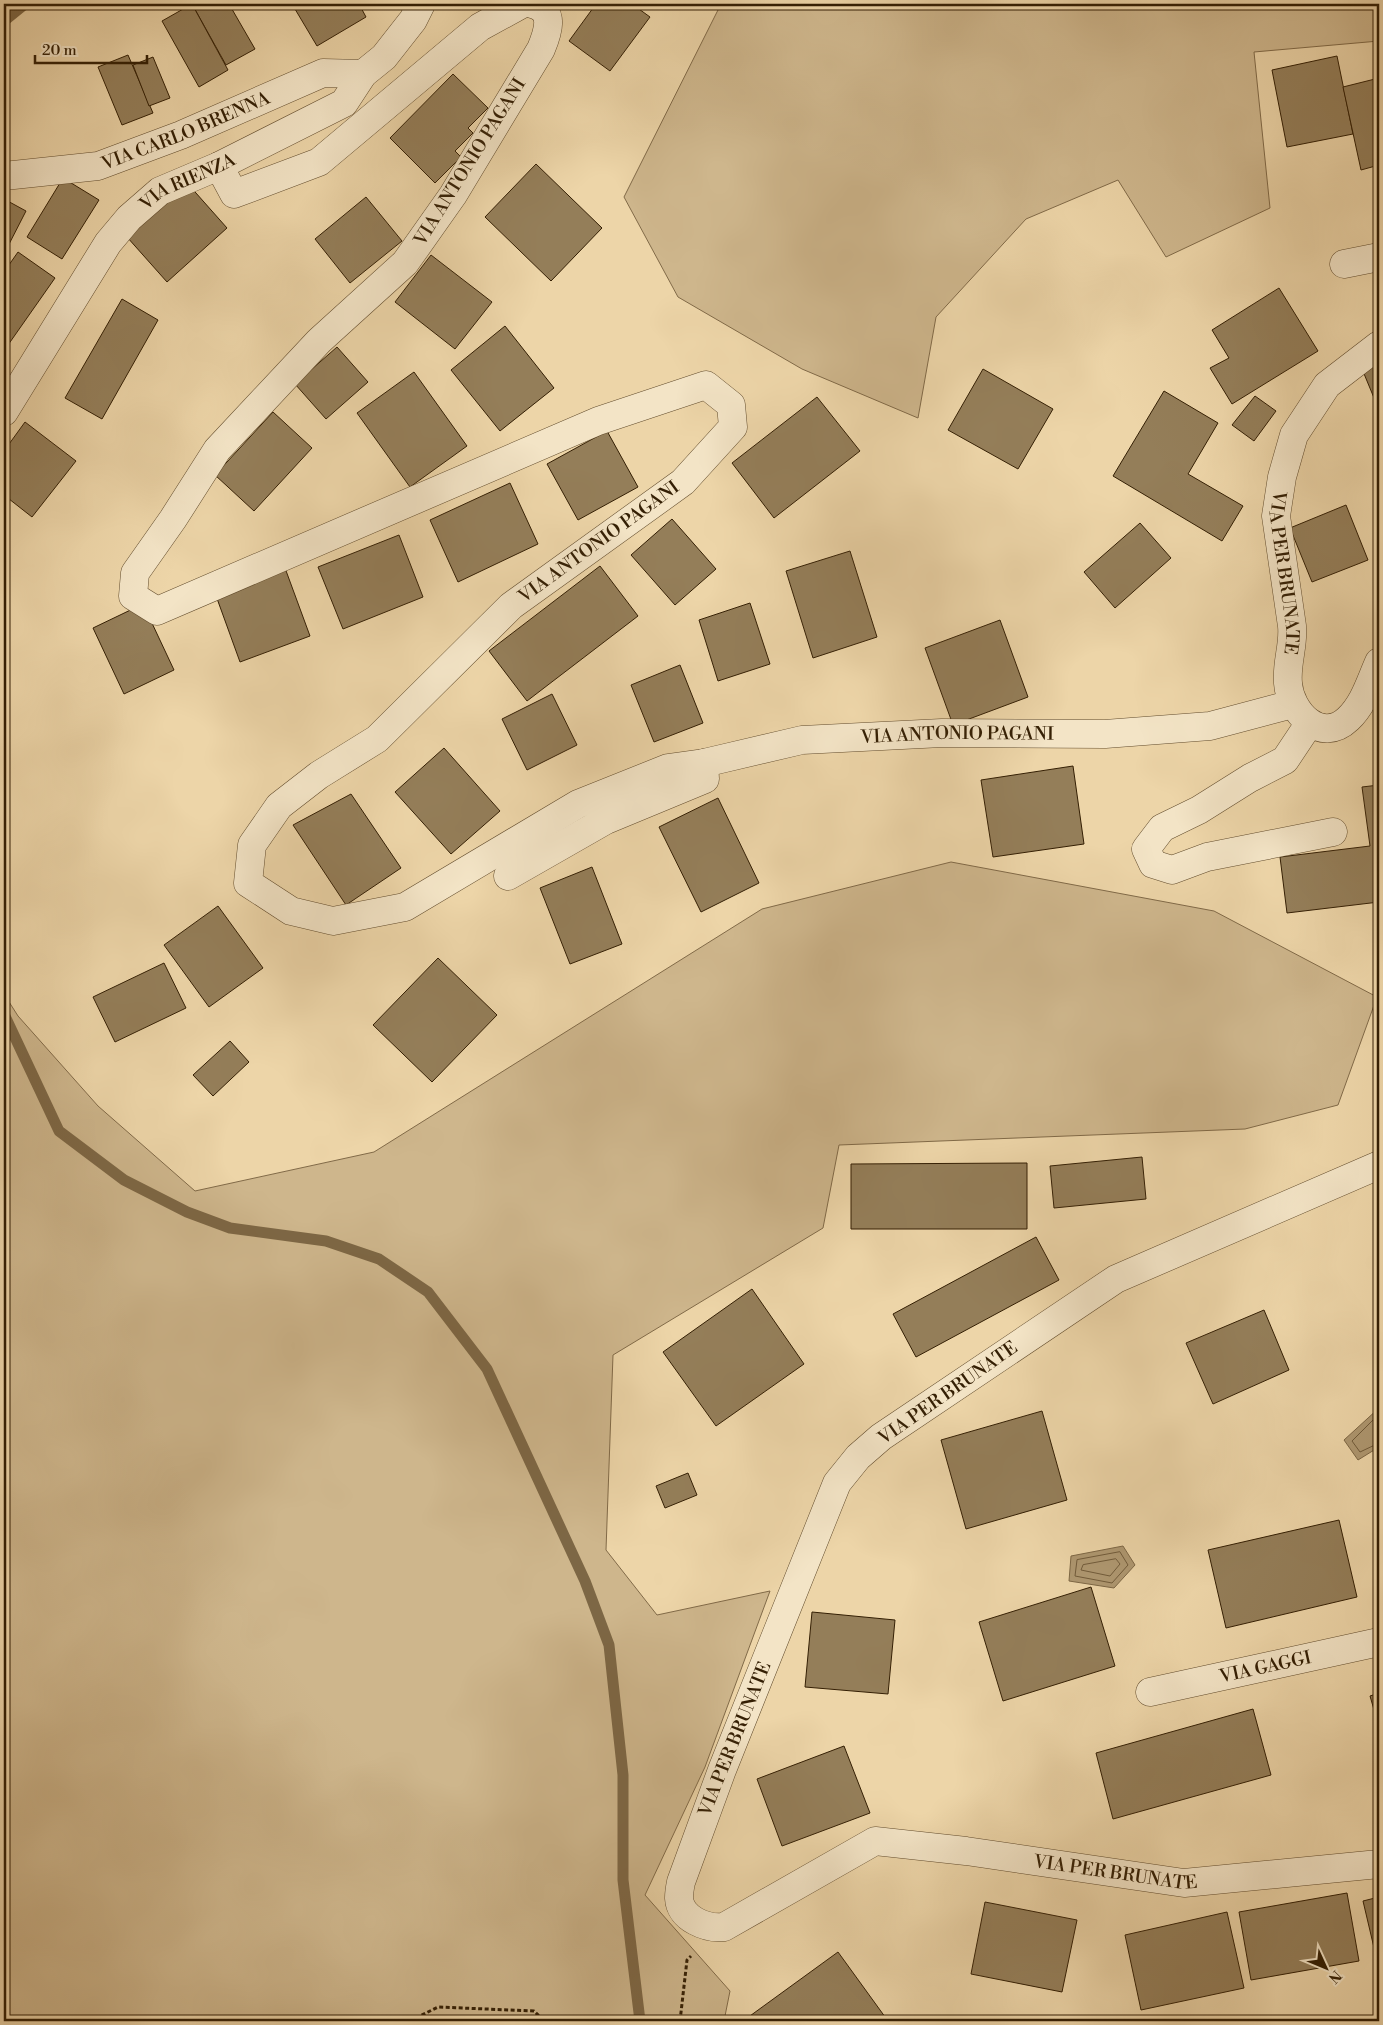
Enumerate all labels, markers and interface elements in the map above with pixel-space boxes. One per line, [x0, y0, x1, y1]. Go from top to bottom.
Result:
scale bar [35, 32, 148, 64]
text: 20 m [42, 41, 77, 60]
street label: VIA ANTONIO PAGANI [409, 74, 531, 251]
street label: VIA CARLO BRENNA [97, 86, 274, 176]
street label: VIA RIENZA [134, 148, 240, 216]
street label: VIA ANTONIO PAGANI [513, 476, 684, 609]
street label: VIA PER BRUNATE [1264, 488, 1304, 656]
street label: VIA ANTONIO PAGANI [859, 721, 1054, 749]
street label: VIA PER BRUNATE [873, 1336, 1022, 1450]
street label: VIA GAGGI [1216, 1646, 1313, 1688]
street label: VIA PER BRUNATE [693, 1658, 777, 1821]
street label: VIA PER BRUNATE [1031, 1849, 1198, 1895]
north arrow [1300, 1942, 1350, 1992]
text: N [1324, 1966, 1345, 1987]

